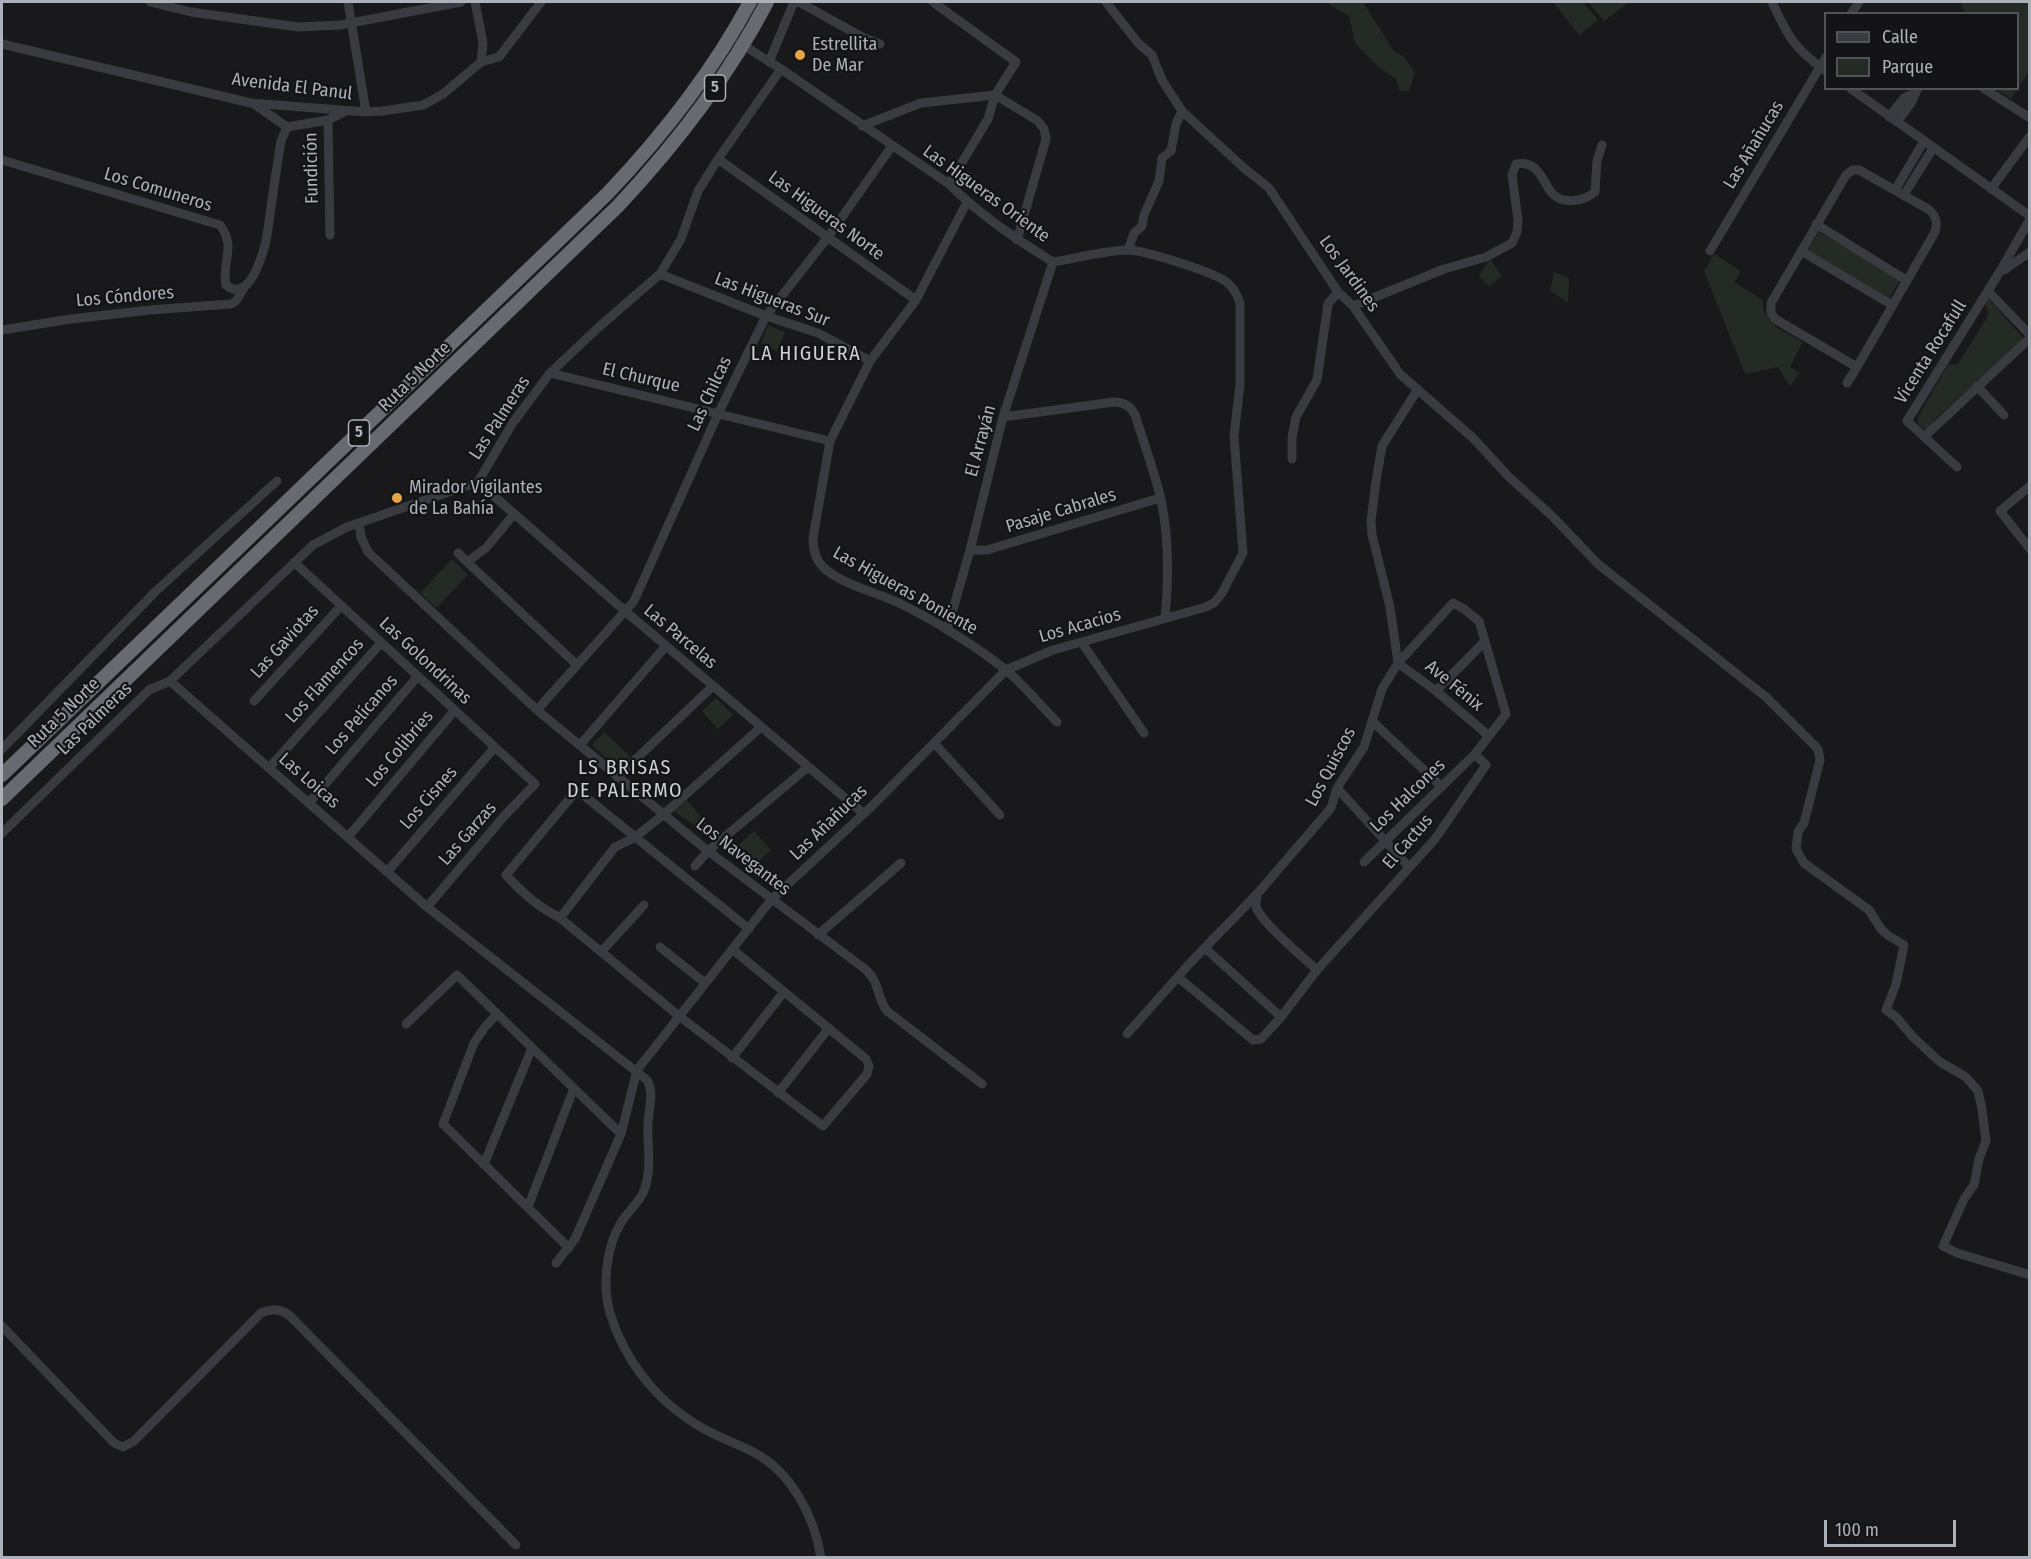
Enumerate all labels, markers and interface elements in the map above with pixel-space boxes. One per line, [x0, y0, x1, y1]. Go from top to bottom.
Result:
legend [1824, 12, 2019, 90]
text: Calle [1882, 26, 1918, 48]
place label: Estrellita De Mar [812, 34, 877, 76]
marker: Estrellita De Mar [793, 48, 807, 62]
text: Parque [1882, 56, 1933, 78]
street label: Avenida El Panul [231, 69, 353, 105]
road number: 5 [704, 75, 726, 101]
street label: Las Añañucas [1719, 97, 1789, 193]
street label: Fundición [301, 132, 323, 204]
street label: Las Higueras Oriente [918, 141, 1054, 247]
street label: Los Comuneros [101, 163, 215, 217]
street label: Las Higueras Norte [764, 167, 888, 265]
street label: Los Jardines [1314, 232, 1384, 316]
street label: Las Higueras Sur [711, 268, 833, 332]
street label: Los Cóndores [75, 282, 175, 312]
street label: Vicenta Rocafull [1891, 296, 1971, 408]
street label: Ruta 5 Norte [375, 337, 455, 417]
district label: LA HIGUERA [751, 342, 861, 366]
street label: Las Chilcas [683, 353, 737, 435]
street label: El Churque [600, 359, 682, 397]
street label: Las Palmeras [465, 372, 535, 464]
street label: El Arrayán [961, 403, 1001, 479]
road number: 5 [348, 420, 370, 446]
place label: Mirador Vigilantes de La Bahía [409, 477, 542, 520]
street label: Pasaje Cabrales [1003, 484, 1119, 538]
marker: Mirador Vigilantes de La Bahía [390, 491, 404, 505]
street label: Las Higueras Poniente [829, 542, 981, 640]
street label: Las Parcelas [639, 600, 721, 674]
street label: Las Gaviotas [246, 601, 324, 683]
street label: Los Acacios [1037, 604, 1123, 648]
street label: Las Golondrinas [374, 613, 476, 709]
street label: Los Flamencos [281, 634, 369, 728]
street label: Ave Fénix [1421, 656, 1487, 716]
street label: Los Pelícanos [321, 671, 403, 759]
street label: Ruta 5 Norte [24, 673, 104, 753]
street label: Las Palmeras [53, 678, 137, 760]
street label: Los Colibries [362, 706, 438, 792]
street label: Los Quiscos [1301, 724, 1361, 810]
street label: Las Loicas [274, 749, 344, 813]
street label: Los Halcones [1366, 755, 1450, 837]
district label: LS BRISAS DE PALERMO [567, 756, 683, 803]
street label: Los Cisnes [396, 762, 462, 834]
street label: Las Añañucas [786, 781, 872, 865]
street label: Las Garzas [435, 798, 501, 870]
street label: El Cactus [1378, 810, 1438, 874]
street label: Los Navegantes [691, 813, 795, 901]
scale bar [1827, 1508, 1959, 1546]
text: 100 m [1835, 1519, 1879, 1541]

